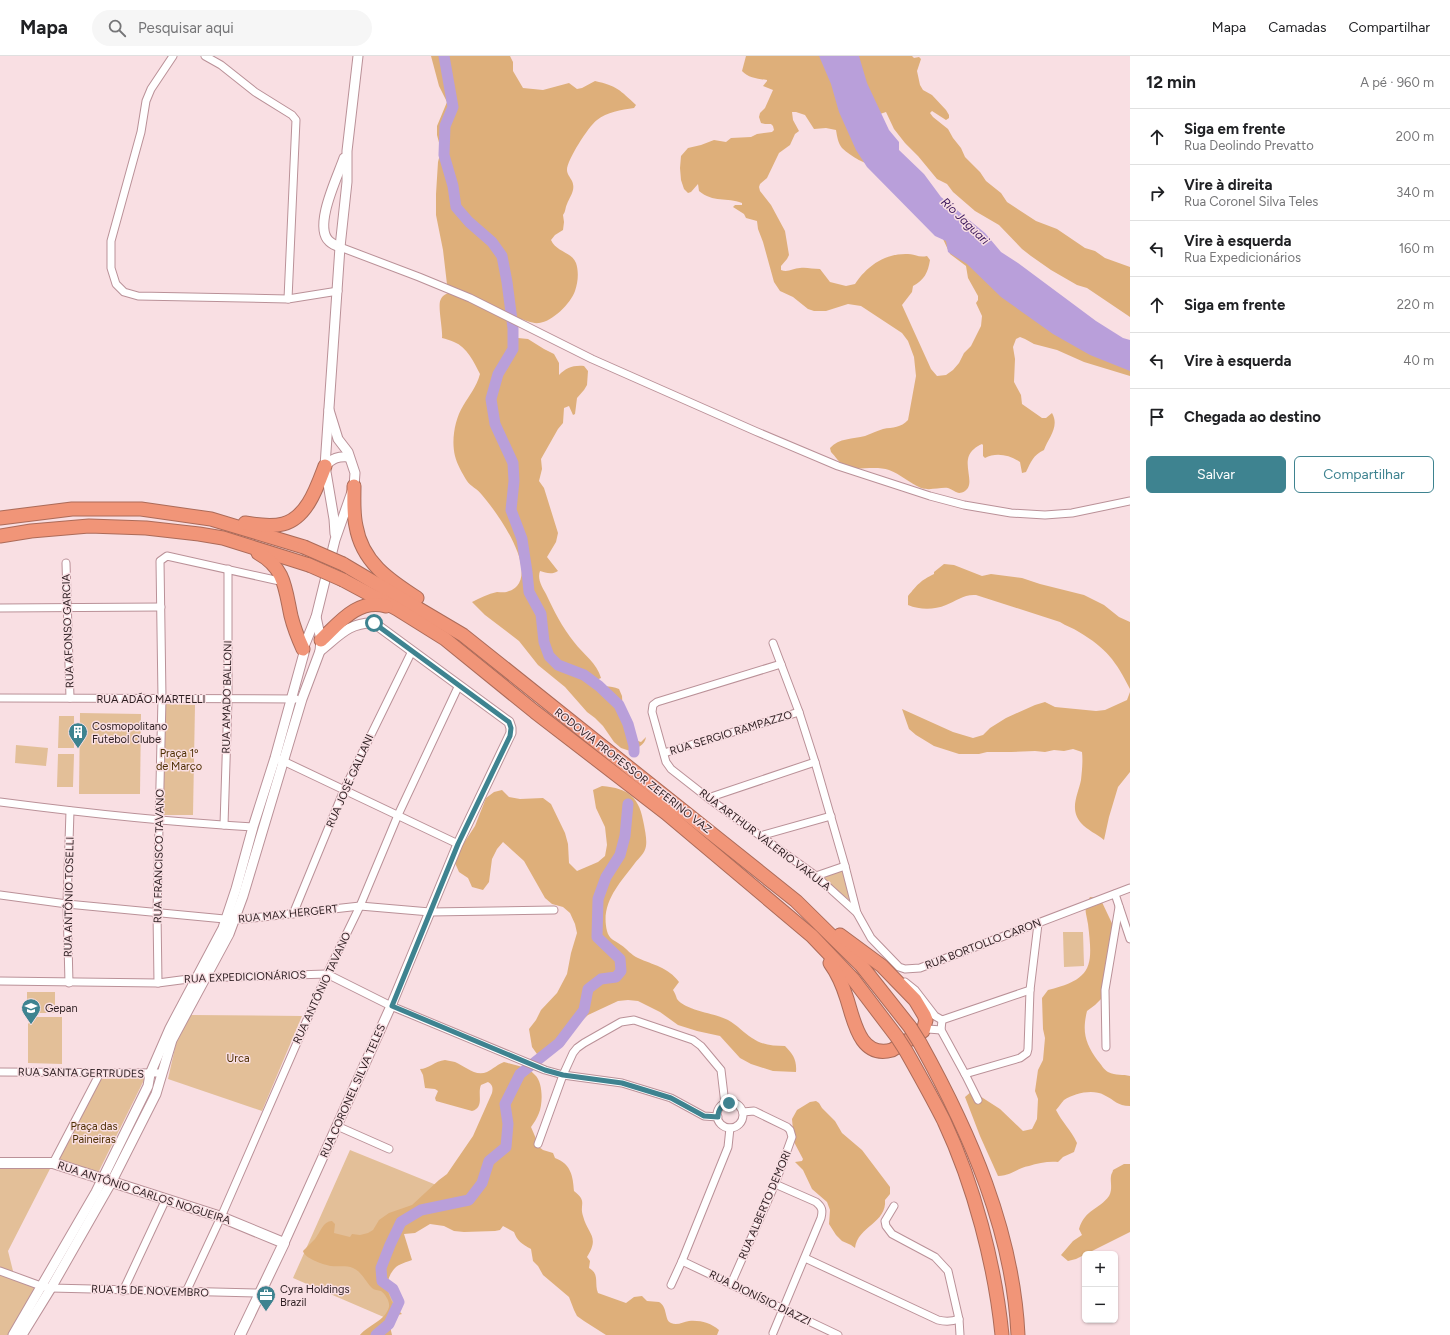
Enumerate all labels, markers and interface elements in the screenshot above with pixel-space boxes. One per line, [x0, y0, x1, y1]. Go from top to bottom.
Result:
search box [92, 10, 372, 46]
text: Mapa [20, 16, 68, 39]
icon: search [106, 17, 128, 39]
text: Pesquisar aqui [138, 19, 234, 37]
text: Mapa [1212, 19, 1246, 36]
text: Camadas [1268, 19, 1326, 36]
text: Compartilhar [1348, 19, 1430, 36]
text: 12 min [1146, 72, 1196, 92]
text: A pé · 960 m [1360, 75, 1434, 90]
text: Siga em frente [1184, 120, 1285, 138]
icon: ahead [1146, 126, 1168, 148]
text: 200 m [1396, 129, 1434, 144]
text: Rua Deolindo Prevatto [1184, 138, 1314, 153]
text: Vire à direita [1184, 176, 1273, 194]
icon: right [1146, 182, 1168, 204]
text: 340 m [1396, 185, 1434, 200]
text: Rua Coronel Silva Teles [1184, 194, 1318, 209]
water label: Rio Jaguari [938, 195, 992, 247]
text: Vire à esquerda [1184, 232, 1291, 250]
icon: left [1146, 238, 1168, 260]
text: 160 m [1399, 241, 1434, 256]
text: Rua Expedicionários [1184, 250, 1301, 265]
icon: ahead [1146, 294, 1168, 316]
text: Siga em frente [1184, 296, 1285, 314]
text: 220 m [1397, 297, 1434, 312]
icon: left [1146, 350, 1168, 372]
text: Vire à esquerda [1184, 352, 1291, 370]
text: 40 m [1403, 353, 1434, 368]
icon: arrive [1146, 406, 1168, 428]
text: Chegada ao destino [1184, 408, 1321, 426]
button: Salvar [1146, 456, 1286, 493]
button: Compartilhar [1294, 456, 1434, 493]
street label: RUA AFONSO GARCIA [59, 573, 76, 688]
route start [365, 614, 383, 632]
street label: RUA AMADO BALLONI [220, 640, 234, 754]
street label: RUA ADÃO MARTELLI [96, 692, 206, 706]
street label: RODOVIA PROFESSOR ZEFERINO VAZ [552, 706, 714, 836]
street label: RUA SERGIO RAMPAZZO [668, 708, 794, 758]
place label: Cosmopolitano Futebol Clube [92, 720, 167, 746]
building icon: Cosmopolitano Futebol Clube [67, 721, 89, 749]
street label: RUA JOSÉ GALLANI [323, 732, 377, 830]
park label: Praça 1º de Março [156, 747, 202, 773]
street label: RUA ARTHUR VALERIO VAKULA [697, 786, 834, 894]
street label: RUA FRANCISCO TAVANO [151, 788, 167, 923]
street label: RUA ANTÔNIO TOSELLI [60, 837, 77, 957]
street label: RUA MAX HERGERT [237, 902, 339, 926]
street label: RUA BORTOLLO CARON [923, 916, 1043, 972]
street label: RUA ANTÔNIO TAVANO [289, 929, 354, 1046]
street label: RUA EXPEDICIONÁRIOS [184, 968, 306, 986]
school or university icon: Gepan [20, 997, 42, 1025]
place label: Gepan [45, 1002, 78, 1015]
street label: RUA CORONEL SILVA TELES [318, 1022, 388, 1160]
park label: Urca [226, 1052, 250, 1065]
street label: RUA SANTA GERTRUDES [18, 1065, 145, 1081]
route end [720, 1094, 738, 1112]
park label: Praça das Paineiras [70, 1120, 118, 1146]
street label: RUA ALBERTO DEMORI [736, 1149, 794, 1261]
street label: RUA ANTÔNIO CARLOS NOGUEIRA [56, 1158, 233, 1227]
map controls [1082, 1251, 1118, 1323]
button: + [1082, 1251, 1118, 1287]
street label: RUA DIONÍSIO DIAZZI [707, 1268, 813, 1328]
street label: RUA 15 DE NOVEMBRO [91, 1282, 210, 1300]
place label: Cyra Holdings Brazil [280, 1283, 350, 1309]
office icon: Cyra Holdings Brazil [255, 1284, 277, 1312]
button: − [1082, 1287, 1118, 1323]

